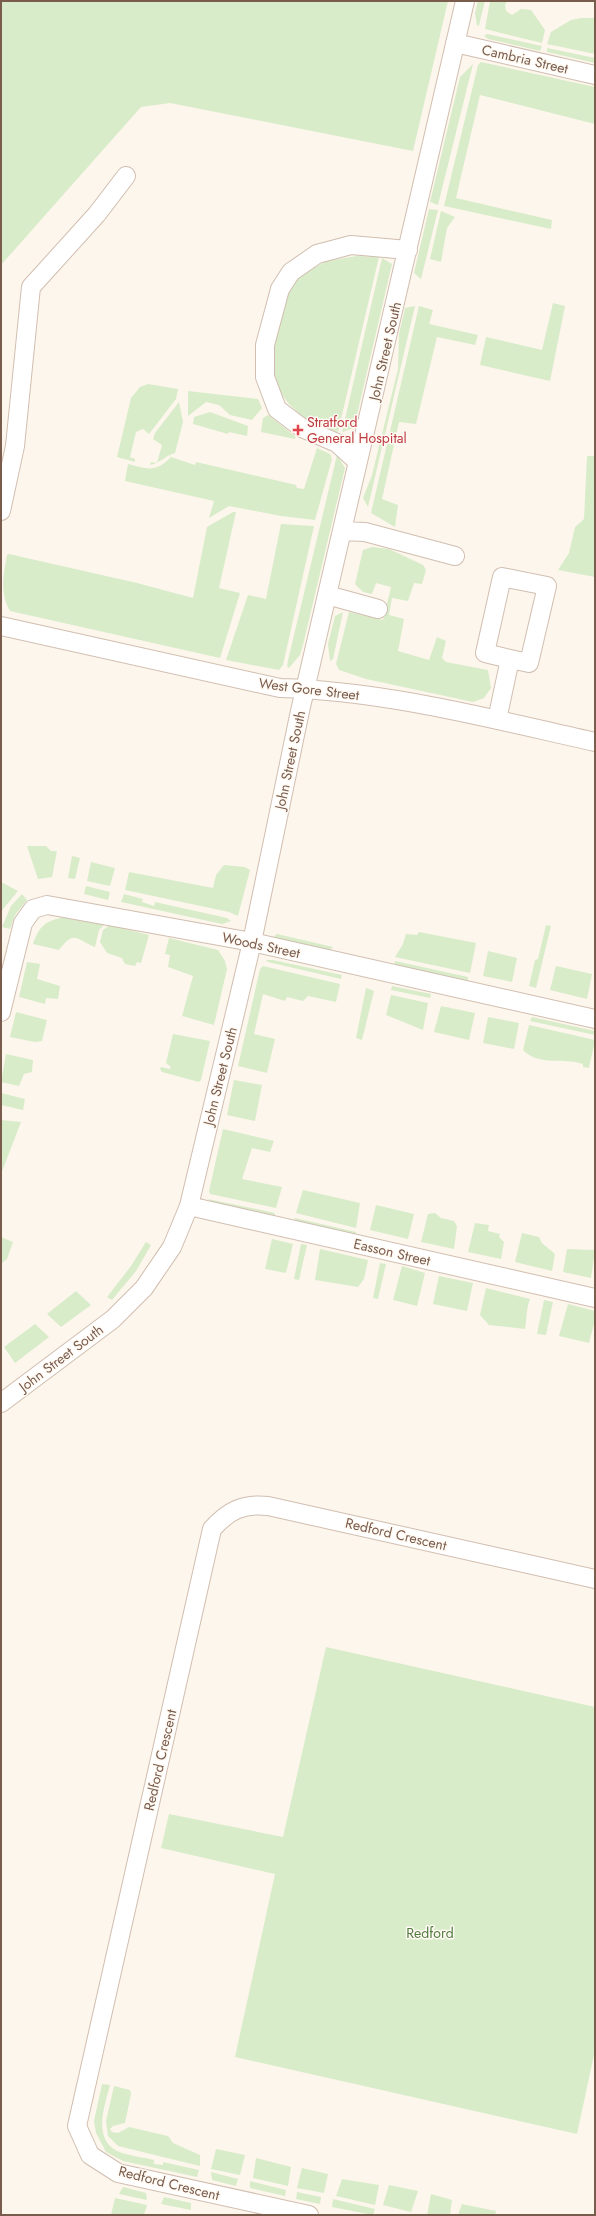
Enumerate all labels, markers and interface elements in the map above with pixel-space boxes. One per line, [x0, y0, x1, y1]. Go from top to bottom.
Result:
street label: Cambria Street [480, 39, 571, 79]
street label: John Street South [363, 300, 406, 404]
place label: Stratford General Hospital [307, 412, 407, 448]
marker: Stratford General Hospital [292, 424, 304, 436]
street label: West Gore Street [258, 673, 361, 705]
street label: John Street South [269, 709, 310, 813]
street label: Woods Street [220, 927, 302, 963]
street label: John Street South [198, 1025, 242, 1129]
street label: Easson Street [352, 1233, 433, 1271]
street label: John Street South [13, 1320, 107, 1398]
street label: Redford Crescent [343, 1513, 449, 1556]
street label: Redford Crescent [139, 1707, 182, 1813]
park label: Redford [406, 1923, 454, 1943]
street label: Redford Crescent [116, 2161, 222, 2205]

